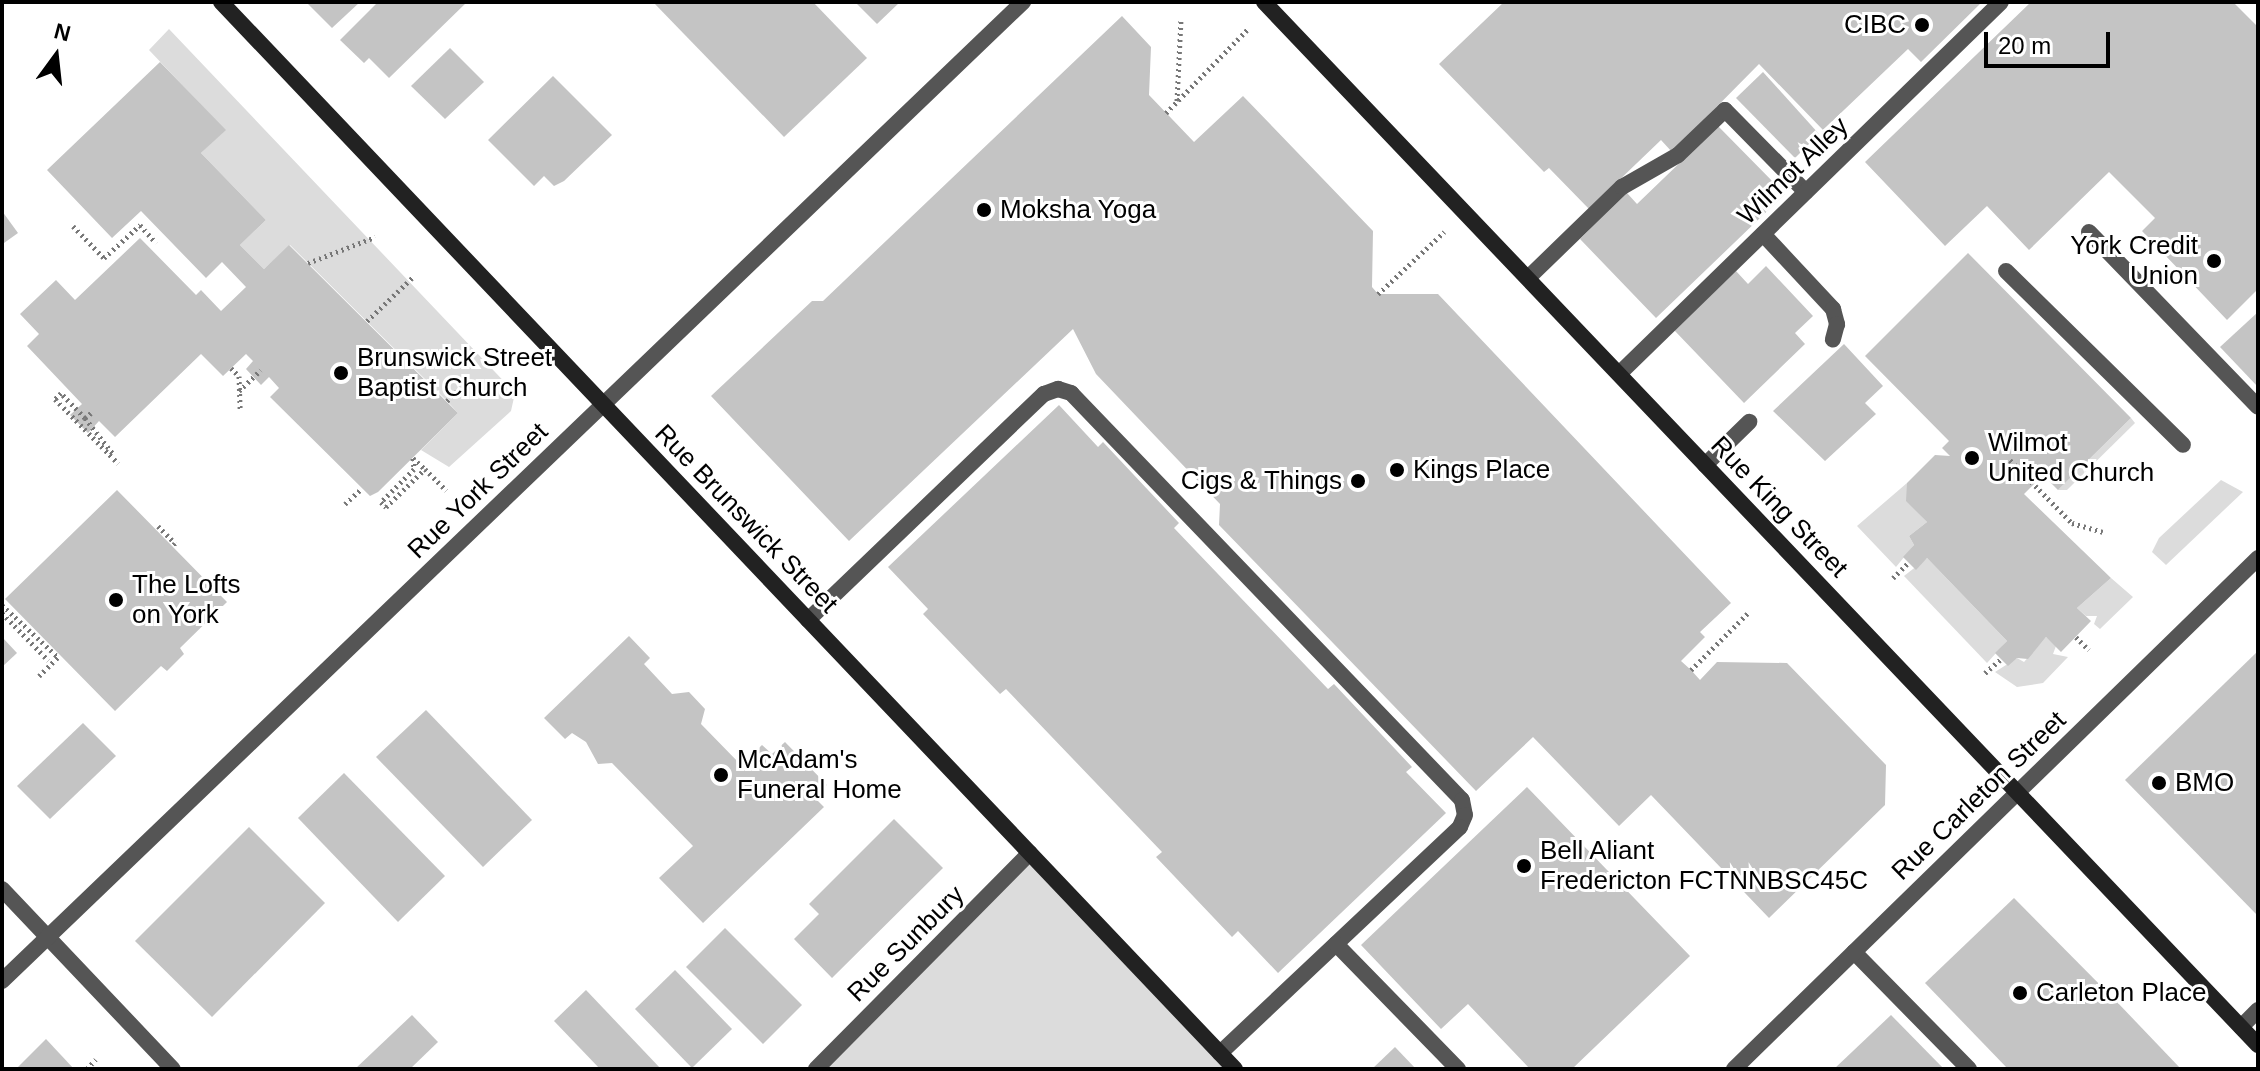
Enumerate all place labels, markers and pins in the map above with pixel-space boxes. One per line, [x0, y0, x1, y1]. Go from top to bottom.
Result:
place label: CIBC [1844, 9, 1906, 41]
marker: CIBC [1913, 16, 1931, 34]
place label: Moksha Yoga [1000, 194, 1157, 226]
marker: Moksha Yoga [975, 201, 993, 219]
place label: York Credit Union [2070, 230, 2198, 292]
marker: York Credit Union [2205, 252, 2223, 270]
place label: Brunswick Street Baptist Church [357, 342, 552, 404]
marker: Brunswick Street Baptist Church [332, 364, 350, 382]
place label: Wilmot United Church [1988, 427, 2154, 488]
marker: Wilmot United Church [1963, 449, 1981, 467]
place label: Kings Place [1413, 454, 1550, 486]
marker: Kings Place [1388, 461, 1406, 479]
place label: Cigs & Things [1180, 465, 1342, 497]
marker: Cigs & Things [1349, 472, 1367, 490]
place label: The Lofts on York [132, 569, 240, 630]
marker: The Lofts on York [107, 591, 125, 609]
place label: McAdam's Funeral Home [737, 744, 902, 806]
marker: McAdam's Funeral Home [712, 766, 730, 784]
place label: BMO [2175, 767, 2234, 799]
marker: BMO [2150, 774, 2168, 792]
place label: Bell Aliant Fredericton FCTNNBSC45C [1540, 835, 1868, 896]
marker: Bell Aliant Fredericton FCTNNBSC45C [1515, 857, 1533, 875]
place label: Carleton Place [2036, 977, 2207, 1009]
marker: Carleton Place [2011, 984, 2029, 1002]

